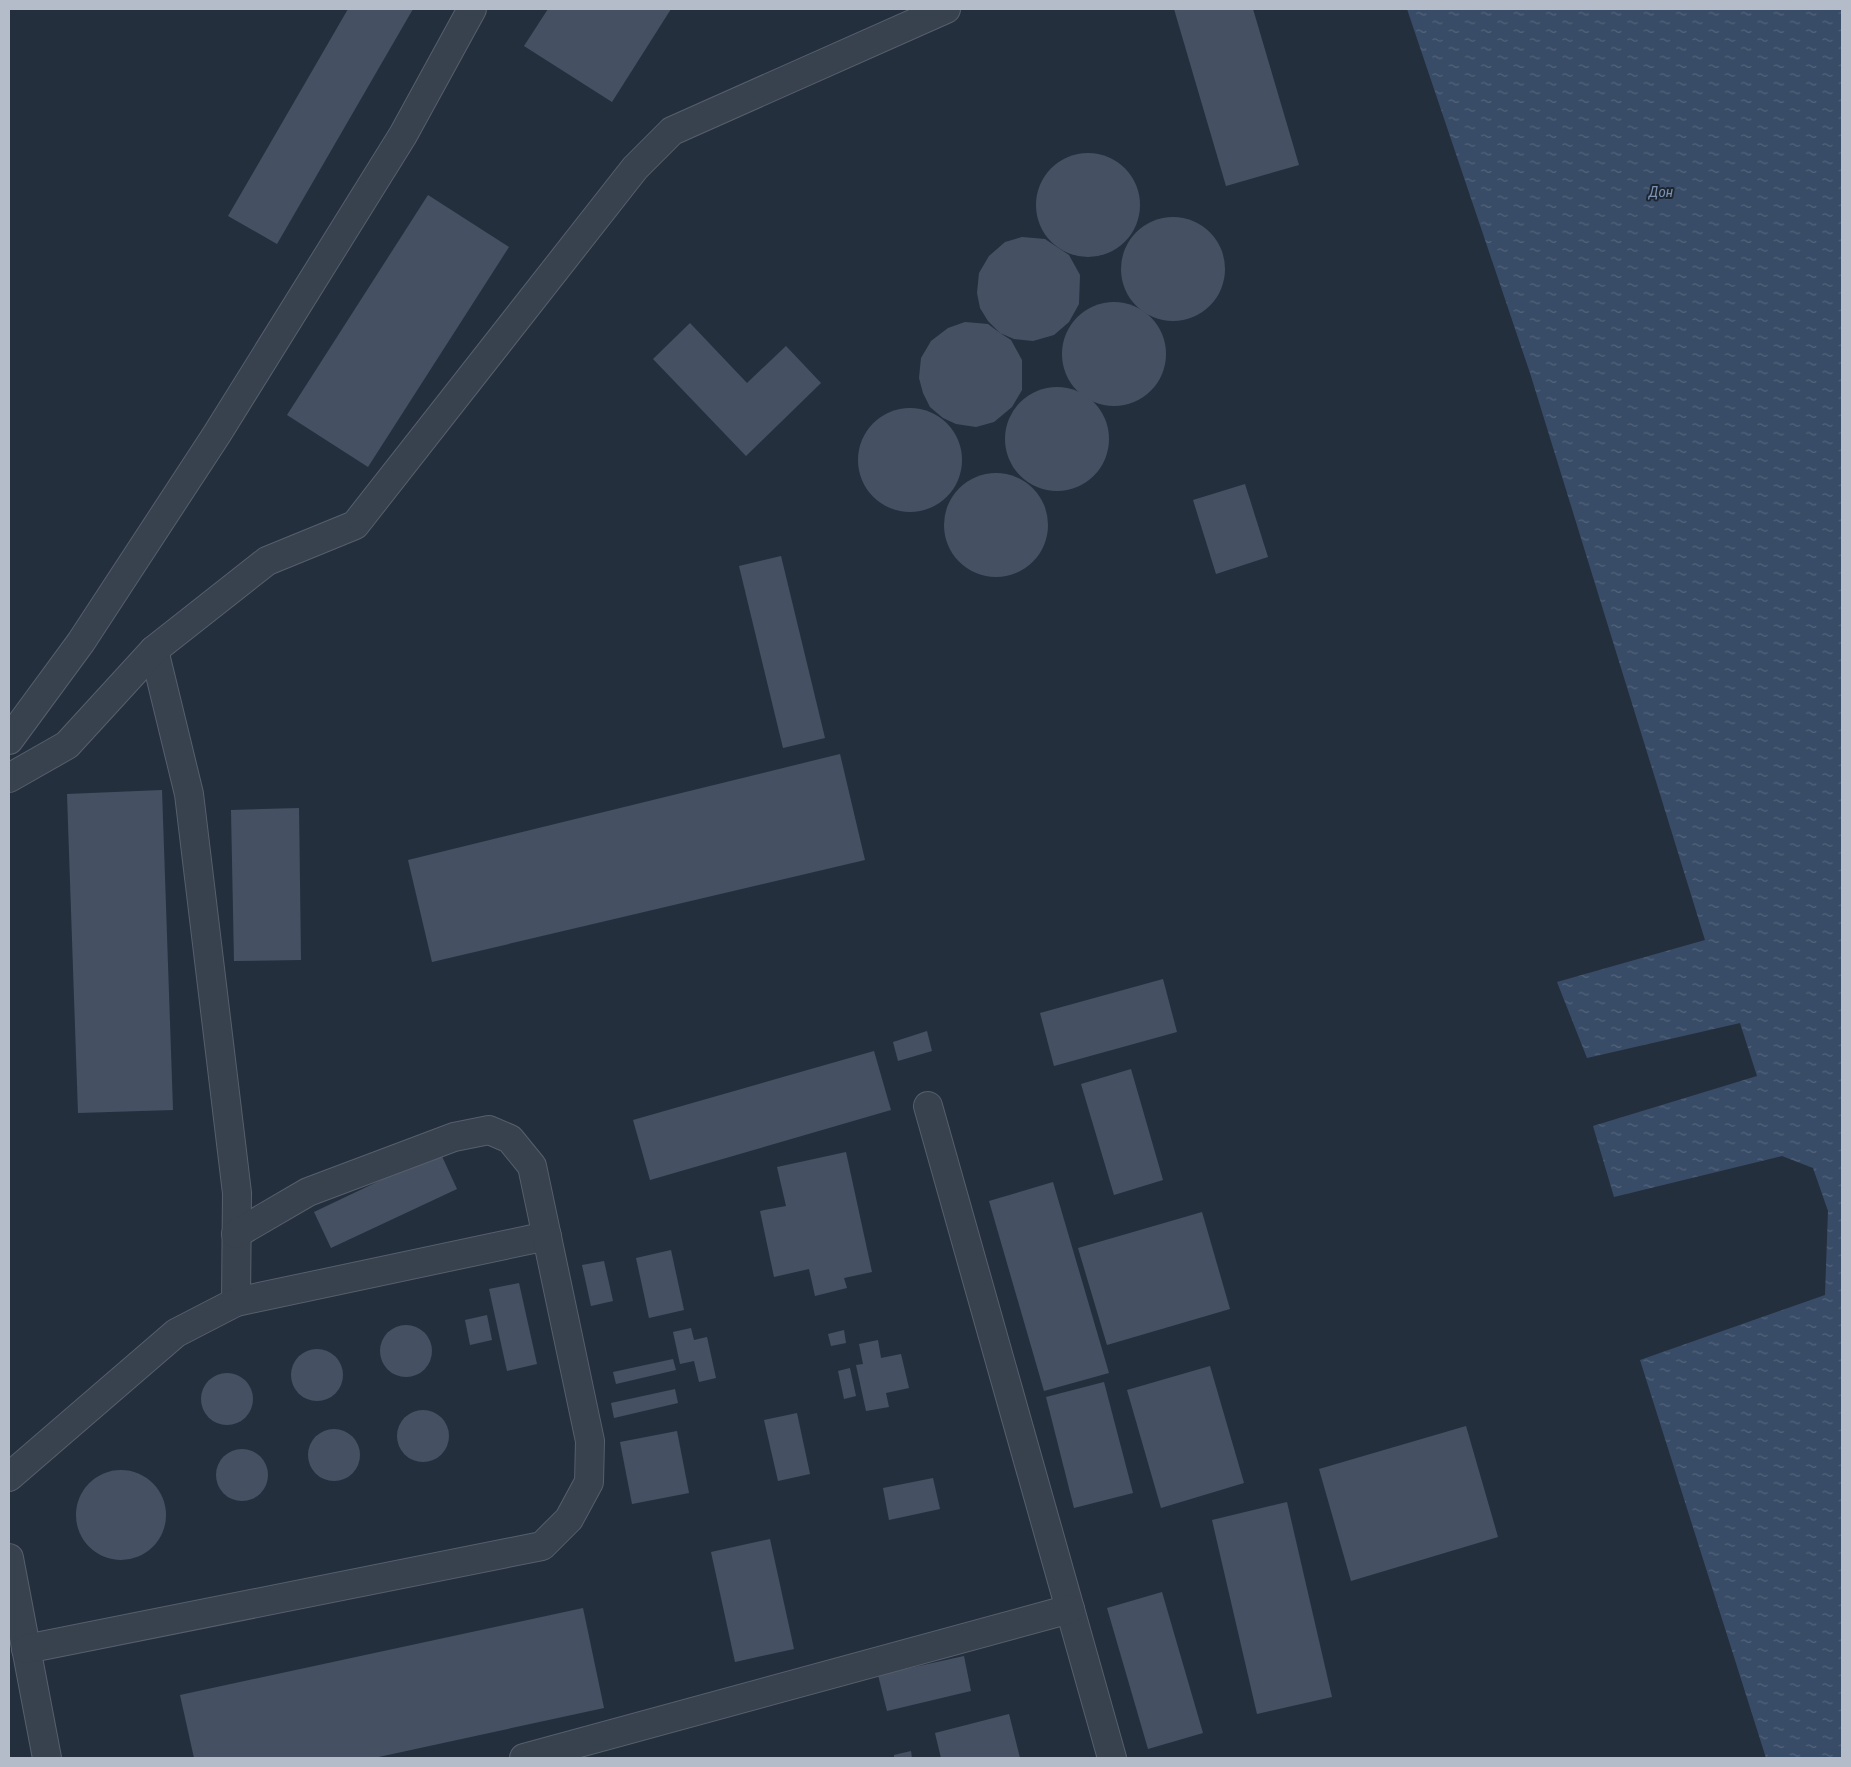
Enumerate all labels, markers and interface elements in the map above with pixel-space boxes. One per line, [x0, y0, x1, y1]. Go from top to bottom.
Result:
water label: Дон [1648, 183, 1673, 201]

